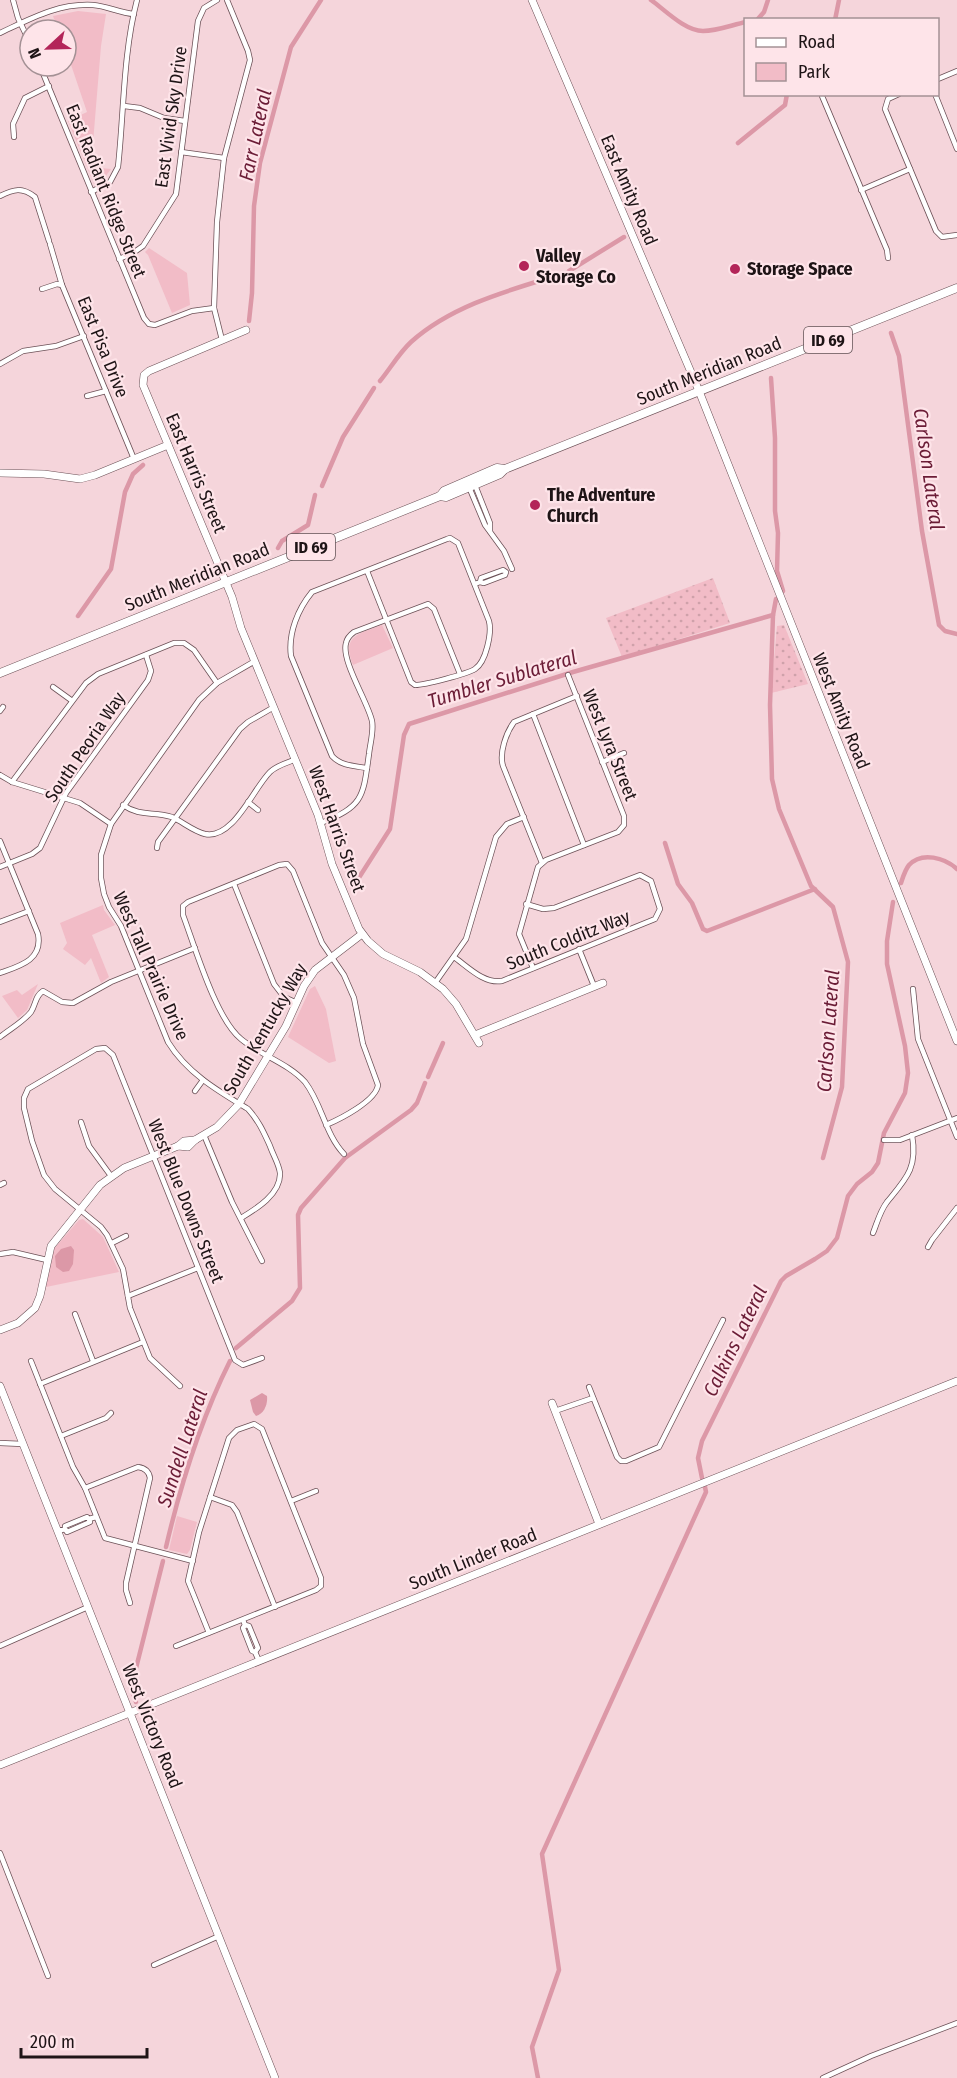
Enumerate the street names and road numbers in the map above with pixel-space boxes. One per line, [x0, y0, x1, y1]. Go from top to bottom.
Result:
street label: East Vivid Sky Drive [150, 45, 192, 189]
street label: East Radiant Ridge Street [61, 101, 151, 281]
street label: East Amity Road [596, 131, 662, 249]
street label: East Pisa Drive [73, 293, 133, 401]
road number: ID 69 [804, 327, 852, 353]
street label: South Meridian Road [634, 332, 784, 410]
street label: East Harris Street [161, 410, 231, 536]
road number: ID 69 [287, 534, 335, 560]
street label: South Meridian Road [122, 538, 272, 616]
street label: West Amity Road [808, 650, 874, 772]
street label: West Lyra Street [578, 686, 642, 804]
street label: South Peoria Way [40, 688, 130, 806]
street label: West Harris Street [304, 763, 370, 895]
street label: West Tall Prairie Drive [108, 888, 194, 1044]
street label: South Colditz Way [503, 905, 633, 975]
street label: South Kentucky Way [218, 959, 312, 1099]
street label: West Blue Downs Street [143, 1116, 229, 1286]
street label: South Linder Road [406, 1523, 540, 1595]
street label: West Victory Road [117, 1661, 187, 1791]

